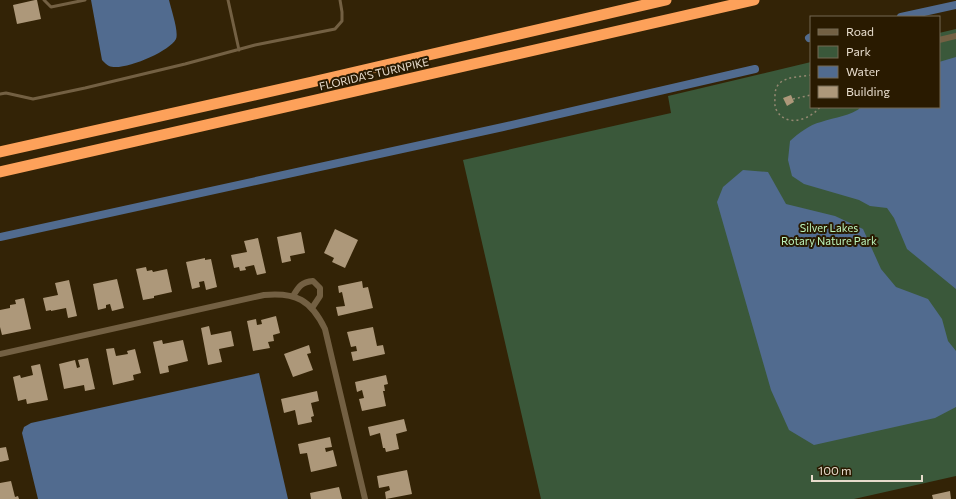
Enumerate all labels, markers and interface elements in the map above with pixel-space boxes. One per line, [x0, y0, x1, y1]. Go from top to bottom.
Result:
legend [810, 16, 940, 108]
text: Road [846, 24, 874, 38]
text: Park [846, 44, 872, 58]
street label: FLORIDA'S TURNPIKE [318, 55, 430, 92]
text: Water [846, 64, 880, 78]
text: Building [846, 84, 890, 98]
park label: Silver Lakes Rotary Nature Park [781, 221, 877, 247]
scale bar [812, 457, 922, 483]
text: 100 m [818, 463, 852, 477]

